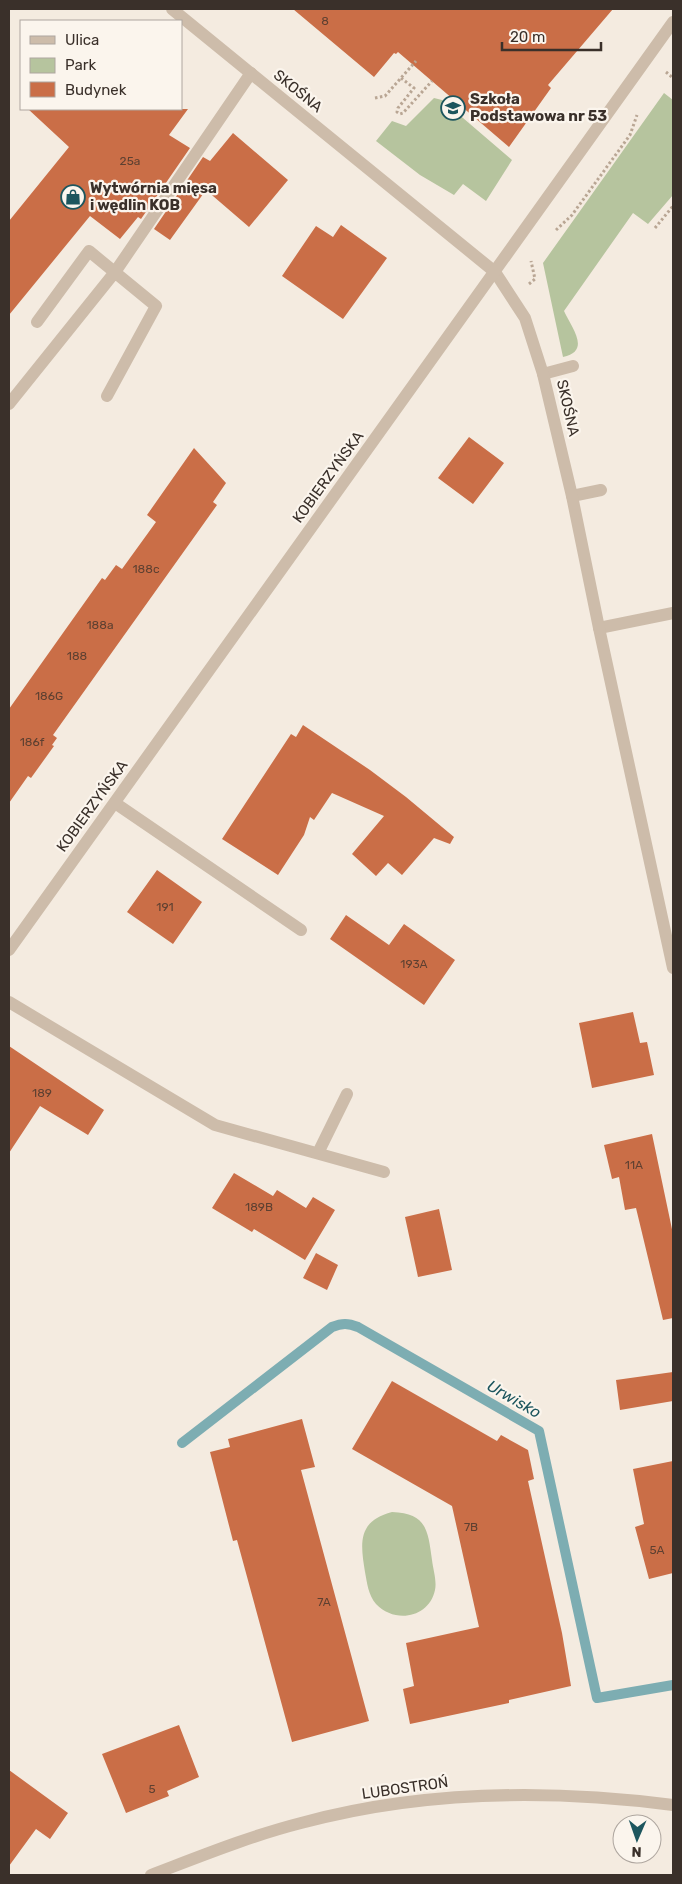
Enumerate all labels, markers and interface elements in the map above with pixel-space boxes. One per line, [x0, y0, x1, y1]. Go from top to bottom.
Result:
house number: 8 [321, 14, 329, 28]
legend [20, 20, 182, 110]
scale bar [502, 20, 601, 52]
text: 20 m [510, 28, 545, 46]
text: Ulica [65, 31, 99, 49]
text: Park [65, 56, 96, 74]
street label: SKOŚNA [270, 66, 326, 116]
text: Budynek [65, 81, 127, 99]
place label: Szkoła Podstawowa nr 53 [470, 90, 607, 125]
school or university icon: Szkoła Podstawowa nr 53 [440, 95, 466, 121]
house number: 25a [120, 154, 140, 168]
place label: Wytwórnia mięsa i wędlin KOB [90, 179, 217, 214]
shop icon: Wytwórnia mięsa i wędlin KOB [60, 184, 86, 210]
street label: SKOŚNA [553, 378, 583, 438]
street label: KOBIERZYŃSKA [289, 428, 367, 526]
house number: 188c [132, 562, 160, 576]
house number: 188a [86, 618, 114, 632]
house number: 188 [67, 649, 87, 663]
house number: 186G [35, 689, 63, 703]
house number: 186f [20, 735, 45, 749]
street label: KOBIERZYŃSKA [53, 757, 131, 855]
house number: 191 [156, 900, 174, 914]
house number: 193A [400, 957, 428, 971]
house number: 189 [32, 1086, 52, 1100]
house number: 11A [625, 1158, 643, 1172]
house number: 189B [245, 1200, 273, 1214]
water label: Urwisko [484, 1376, 544, 1422]
house number: 7B [464, 1520, 478, 1534]
house number: 5A [649, 1543, 665, 1557]
house number: 7A [317, 1595, 331, 1609]
street label: LUBOSTROŃ [361, 1773, 449, 1803]
house number: 5 [148, 1782, 156, 1796]
north arrow [612, 1814, 662, 1864]
text: N [631, 1843, 642, 1860]

